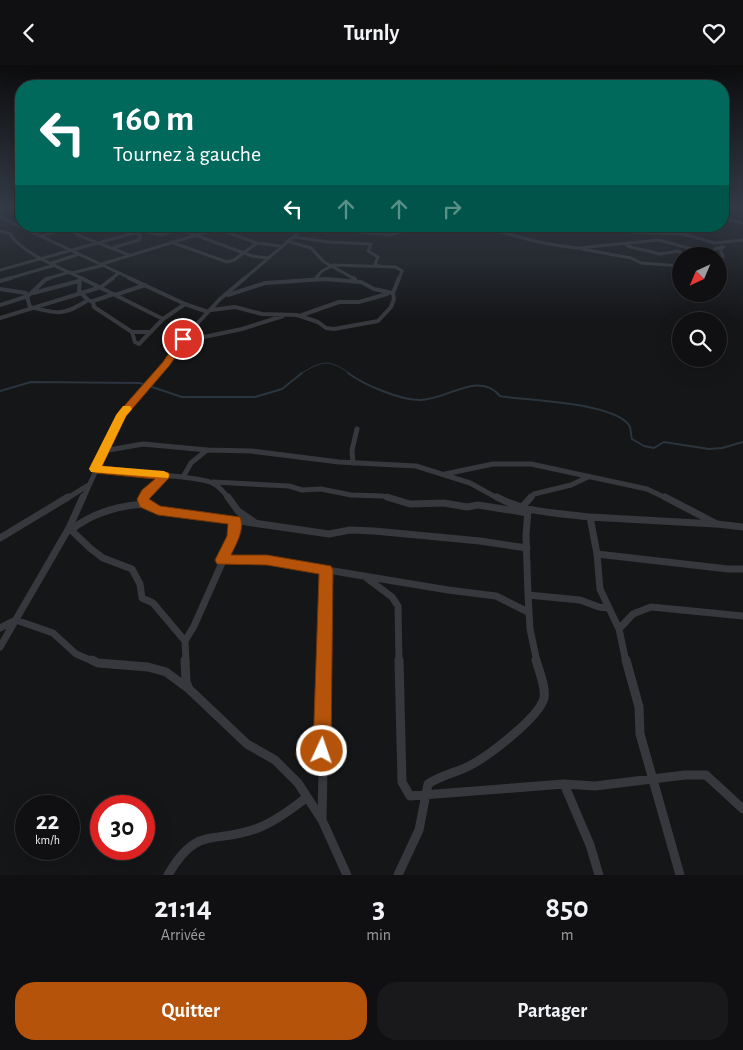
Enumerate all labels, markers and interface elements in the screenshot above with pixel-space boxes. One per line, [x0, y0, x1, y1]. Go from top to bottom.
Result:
icon: back [15, 19, 43, 47]
icon: heart [700, 19, 728, 47]
text: Turnly [344, 22, 399, 44]
icon: left [30, 100, 95, 165]
text: 160 m [113, 102, 194, 137]
text: Tournez à gauche [113, 143, 261, 165]
icon: left [279, 195, 307, 223]
icon: ahead [332, 195, 360, 223]
icon: ahead [385, 195, 413, 223]
icon: right [438, 195, 466, 223]
north arrow [672, 247, 728, 303]
map controls [672, 247, 727, 367]
button: search [672, 312, 727, 367]
pin [162, 318, 204, 360]
icon: arrive [169, 325, 197, 353]
position arrow [295, 724, 347, 776]
speed limit sign: 30 [90, 795, 155, 860]
text: 22 [36, 809, 59, 834]
text: km/h [35, 834, 60, 846]
text: 21:14 [154, 893, 212, 923]
text: 3 [372, 893, 385, 923]
text: 850 [545, 893, 589, 923]
text: Arrivée [161, 927, 205, 943]
text: min [366, 927, 391, 943]
text: m [561, 927, 573, 943]
button: Quitter [15, 982, 367, 1040]
button: Partager [377, 982, 728, 1040]

